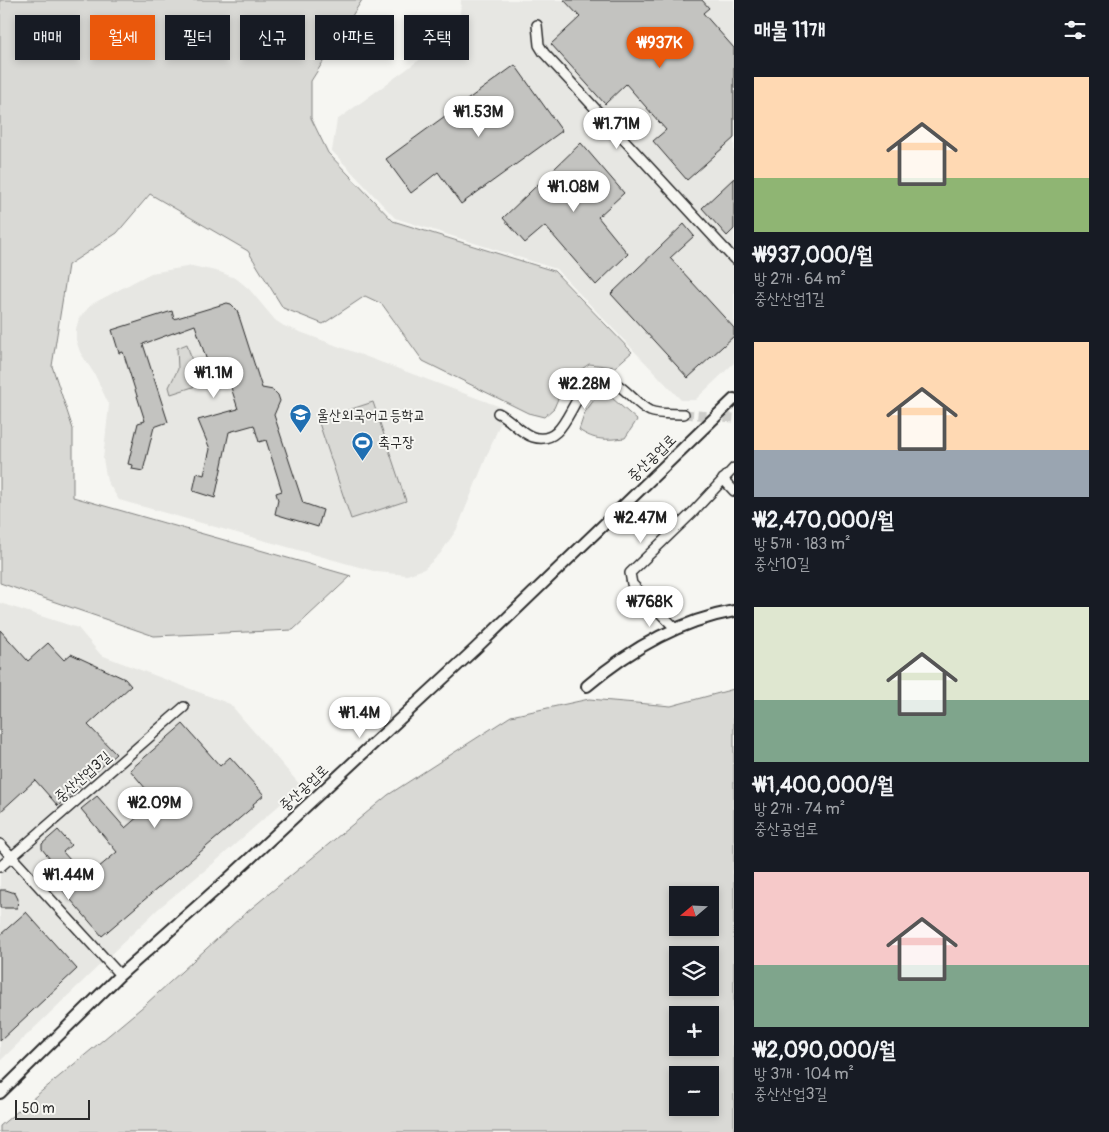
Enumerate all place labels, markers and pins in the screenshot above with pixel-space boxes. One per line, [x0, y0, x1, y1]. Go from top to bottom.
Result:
pin: ₩937K [625, 27, 695, 69]
pin: ₩1.53M [438, 96, 520, 138]
pin: ₩1.71M [576, 108, 658, 150]
pin: ₩1.08M [533, 170, 615, 213]
pin: ₩1.1M [179, 356, 249, 399]
pin: ₩2.28M [544, 368, 626, 410]
school or university icon: 울산외국어고등학교 [289, 403, 313, 434]
place label: 울산외국어고등학교 [317, 406, 426, 425]
sports icon: 축구장 [350, 430, 374, 461]
place label: 축구장 [378, 433, 414, 452]
pin: ₩2.47M [600, 502, 682, 544]
pin: ₩768K [615, 586, 685, 628]
pin: ₩1.4M [325, 696, 395, 739]
pin: ₩2.09M [114, 786, 196, 829]
pin: ₩1.44M [28, 858, 110, 901]

